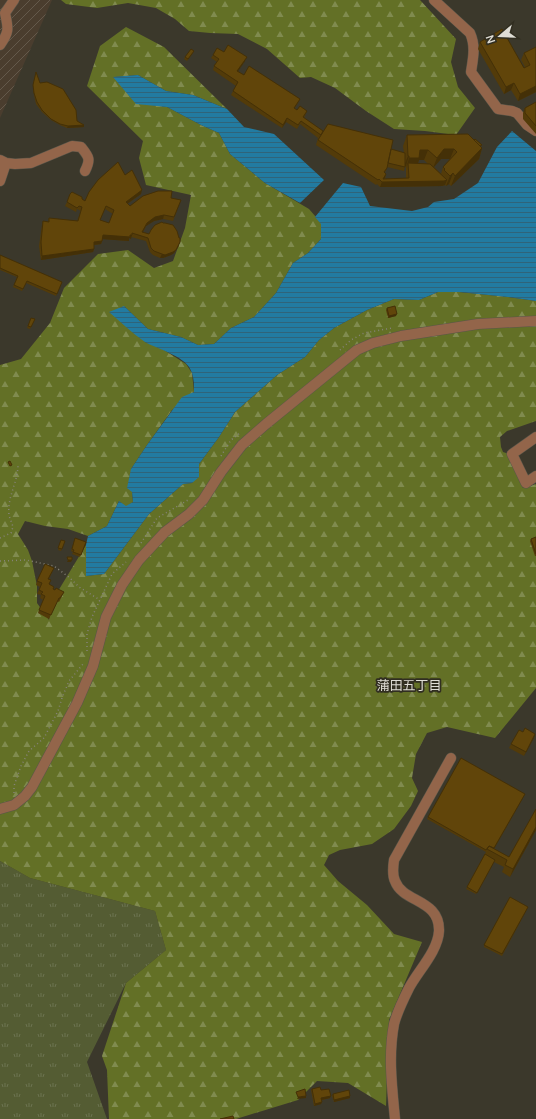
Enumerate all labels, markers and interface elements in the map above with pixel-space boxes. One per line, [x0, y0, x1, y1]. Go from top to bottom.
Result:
north arrow [480, 16, 520, 56]
text: N [482, 33, 498, 46]
district label: 蒲田五丁目 [376, 676, 442, 694]

